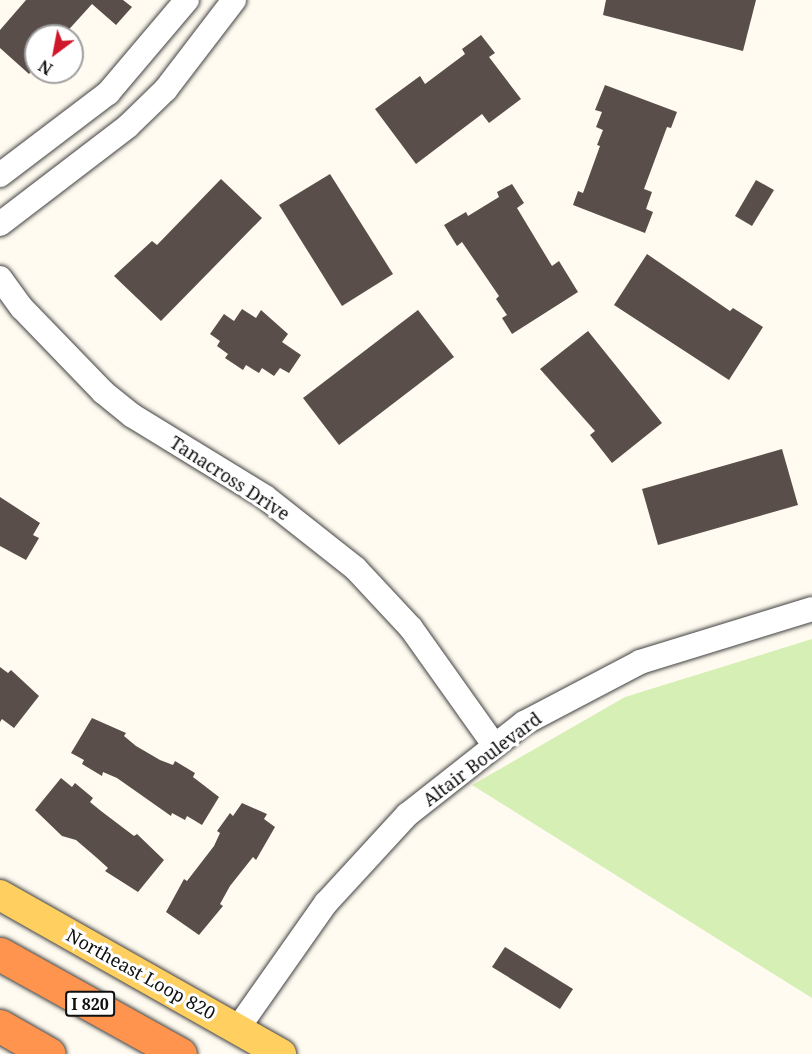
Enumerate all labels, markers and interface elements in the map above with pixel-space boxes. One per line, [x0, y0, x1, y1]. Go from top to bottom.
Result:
north arrow [24, 24, 84, 84]
text: N [34, 55, 57, 80]
street label: Tanacross Drive [166, 431, 294, 525]
street label: Altair Boulevard [419, 707, 545, 811]
street label: Northeast Loop 820 [63, 924, 219, 1024]
road number: I 820 [64, 991, 116, 1017]

